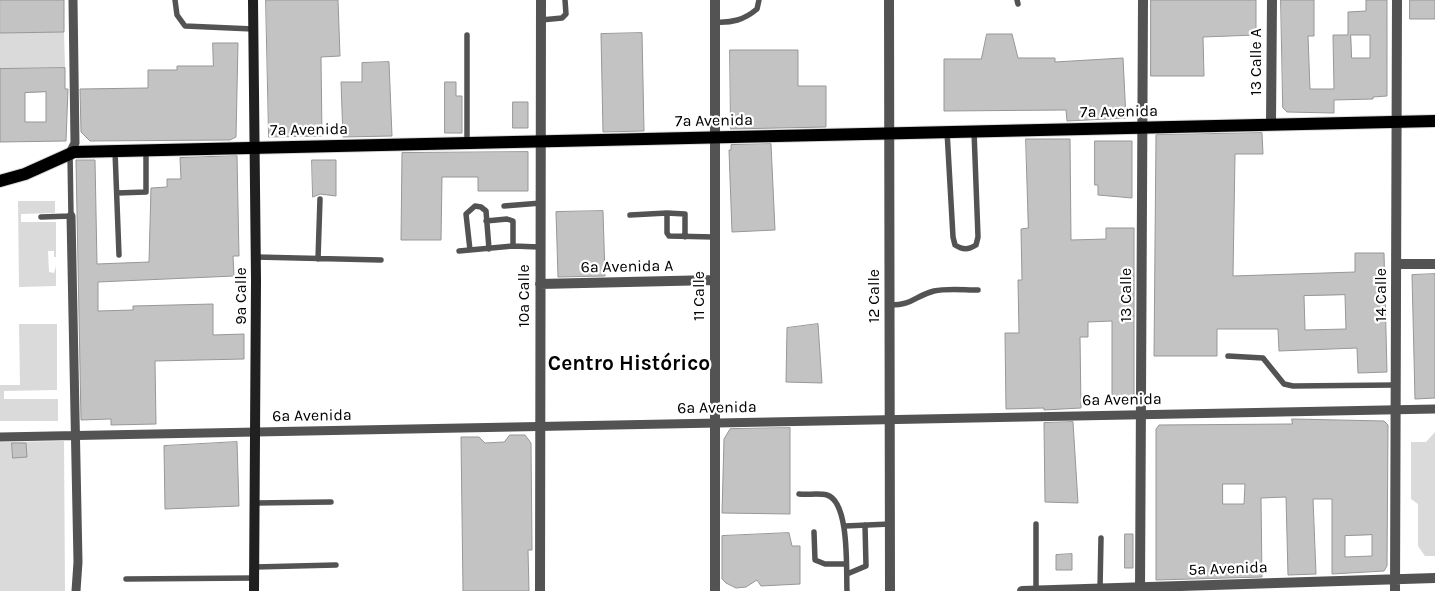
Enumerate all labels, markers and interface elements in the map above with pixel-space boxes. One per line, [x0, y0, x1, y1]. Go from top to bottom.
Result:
street label: 13 Calle A [1246, 28, 1266, 96]
street label: 7a Avenida [1080, 102, 1158, 122]
street label: 7a Avenida [675, 111, 753, 131]
street label: 7a Avenida [270, 120, 348, 140]
street label: 6a Avenida A [581, 257, 673, 277]
street label: 10a Calle [514, 264, 534, 328]
street label: 9a Calle [231, 267, 251, 325]
street label: 13 Calle [1116, 268, 1136, 322]
street label: 14 Calle [1371, 268, 1391, 322]
street label: 12 Calle [864, 269, 884, 323]
street label: 11 Calle [689, 271, 709, 321]
district label: Centro Histórico [548, 351, 710, 377]
street label: 6a Avenida [1082, 390, 1162, 410]
street label: 6a Avenida [677, 398, 757, 418]
street label: 6a Avenida [272, 406, 352, 426]
street label: 5a Avenida [1188, 558, 1268, 580]

